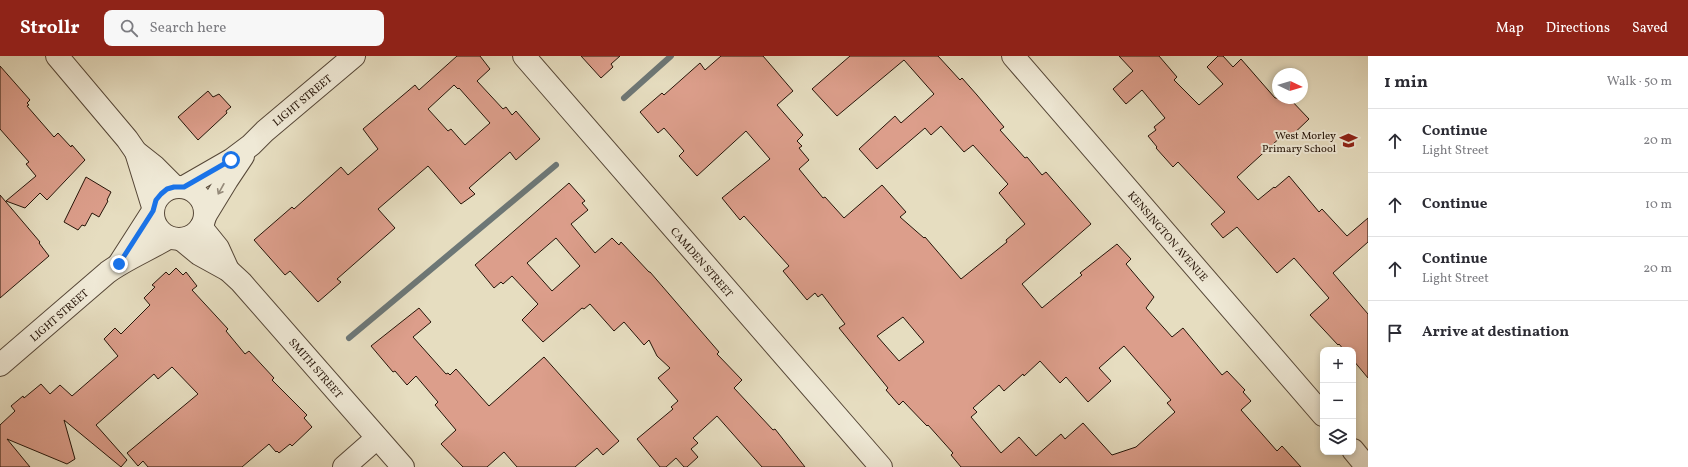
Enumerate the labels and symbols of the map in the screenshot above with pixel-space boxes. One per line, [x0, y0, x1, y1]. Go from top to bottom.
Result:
north arrow [1272, 68, 1308, 104]
street label: LIGHT STREET [270, 72, 336, 130]
place label: West Morley Primary School [1262, 129, 1336, 157]
school or university icon: West Morley Primary School [1339, 131, 1359, 151]
route start [222, 151, 240, 169]
one-way arrow [217, 183, 225, 195]
street label: KENSINGTON AVENUE [1123, 189, 1211, 286]
street label: CAMDEN STREET [666, 225, 736, 302]
route end [110, 255, 128, 273]
street label: LIGHT STREET [27, 286, 93, 346]
street label: SMITH STREET [285, 336, 346, 403]

